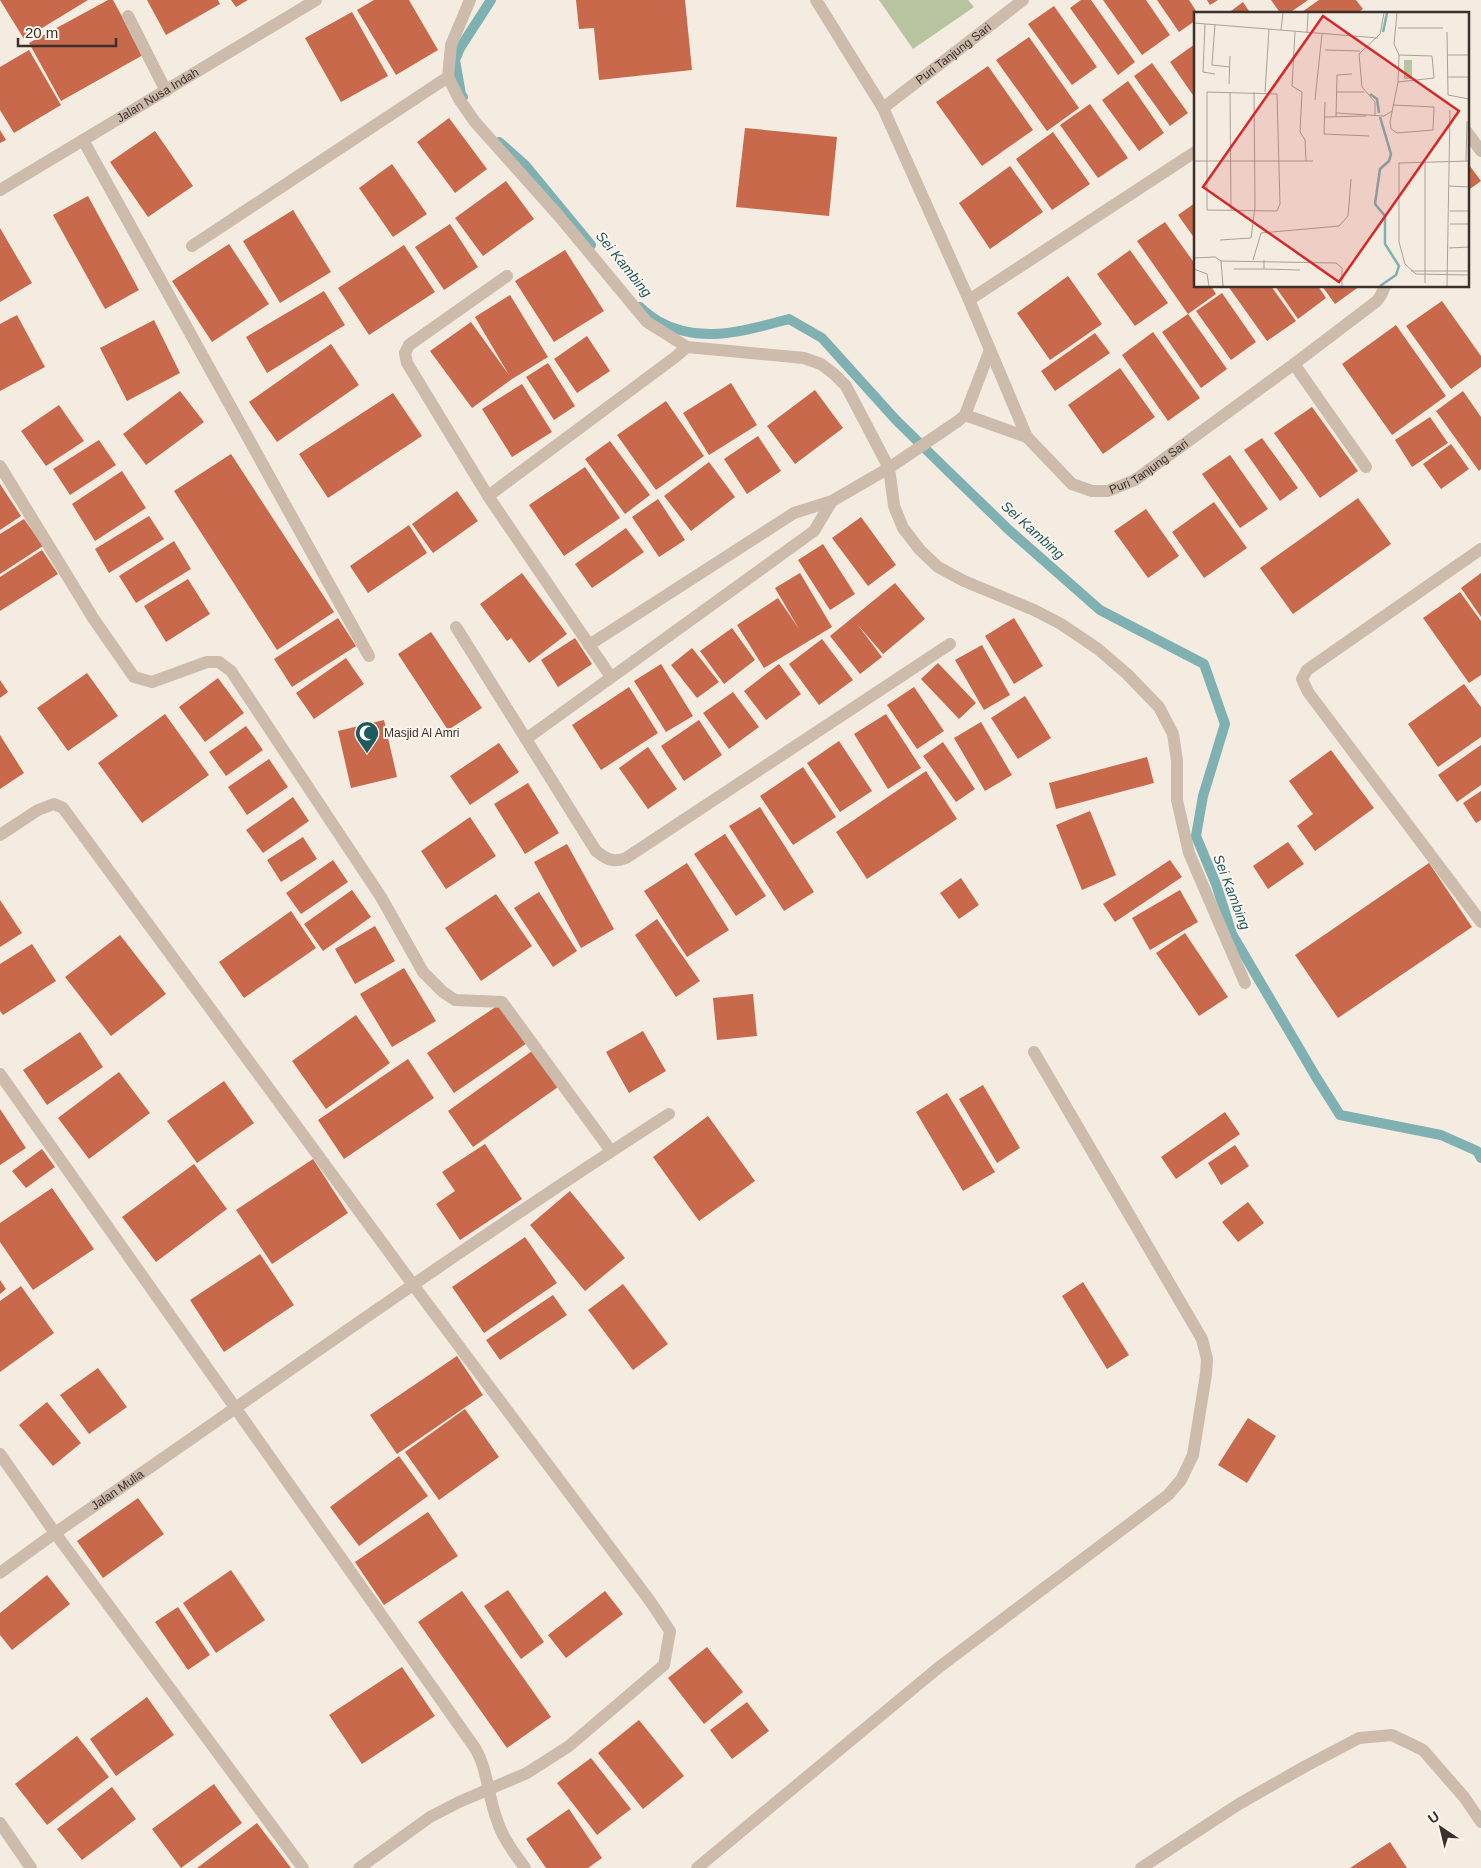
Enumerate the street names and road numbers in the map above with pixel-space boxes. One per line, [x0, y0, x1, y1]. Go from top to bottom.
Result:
street label: Puri Tanjung Sari [913, 20, 994, 87]
street label: Jalan Nusa Indah [114, 65, 201, 125]
street label: Puri Tanjung Sari [1107, 437, 1191, 497]
street label: Jalan Mulia [89, 1467, 147, 1513]

